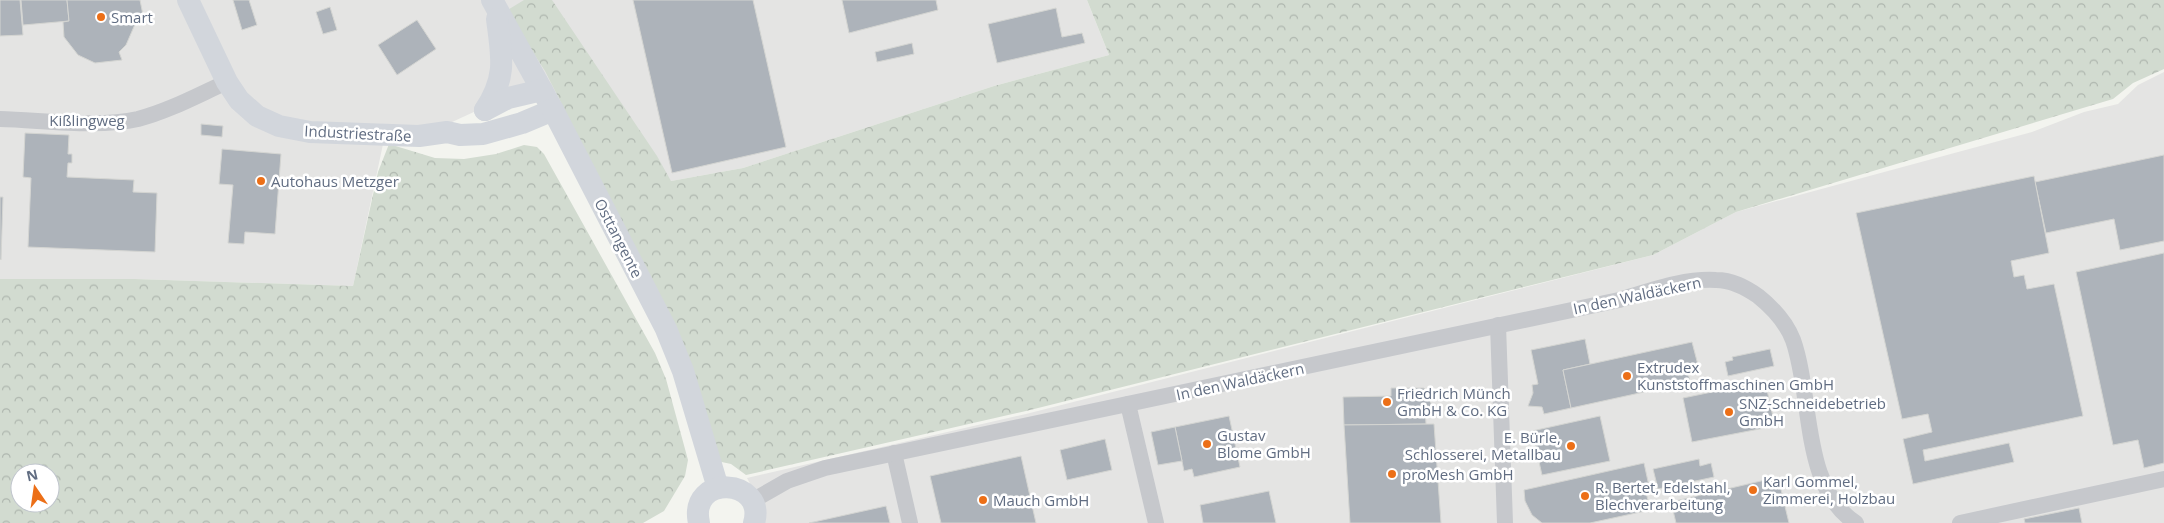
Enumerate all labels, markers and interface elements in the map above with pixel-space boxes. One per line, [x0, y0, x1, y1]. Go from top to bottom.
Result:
place label: Smart [111, 7, 153, 27]
marker: Smart [95, 11, 107, 23]
street label: Kißlingweg [49, 110, 125, 130]
street label: Industriestraße [304, 120, 412, 146]
place label: Autohaus Metzger [271, 171, 399, 191]
marker: Autohaus Metzger [255, 175, 267, 187]
street label: Osttangente [590, 195, 648, 281]
street label: In den Waldäckern [1571, 272, 1703, 318]
place label: Extrudex Kunststoffmaschinen GmbH [1637, 357, 1834, 394]
street label: In den Waldäckern [1174, 358, 1306, 404]
marker: Extrudex Kunststoffmaschinen GmbH [1621, 370, 1633, 382]
place label: Friedrich Münch GmbH & Co. KG [1397, 383, 1511, 420]
place label: SNZ-Schneidebetrieb GmbH [1739, 393, 1886, 430]
marker: Friedrich Münch GmbH & Co. KG [1381, 396, 1393, 408]
marker: SNZ-Schneidebetrieb GmbH [1723, 406, 1735, 418]
place label: Gustav Blome GmbH [1217, 425, 1311, 462]
place label: E. Bürle, Schlosserei, Metallbau [1405, 427, 1561, 464]
marker: Gustav Blome GmbH [1201, 438, 1213, 450]
marker: E. Bürle, Schlosserei, Metallbau [1565, 440, 1577, 452]
north arrow [10, 463, 60, 513]
text: N [24, 464, 40, 485]
place label: proMesh GmbH [1402, 464, 1514, 484]
marker: proMesh GmbH [1386, 468, 1398, 480]
place label: Karl Gommel, Zimmerei, Holzbau [1763, 471, 1895, 508]
place label: R. Bertet, Edelstahl, Blechverarbeitung [1595, 477, 1731, 514]
marker: Karl Gommel, Zimmerei, Holzbau [1747, 484, 1759, 496]
place label: Mauch GmbH [993, 490, 1089, 510]
marker: R. Bertet, Edelstahl, Blechverarbeitung [1579, 490, 1591, 502]
marker: Mauch GmbH [977, 494, 989, 506]

